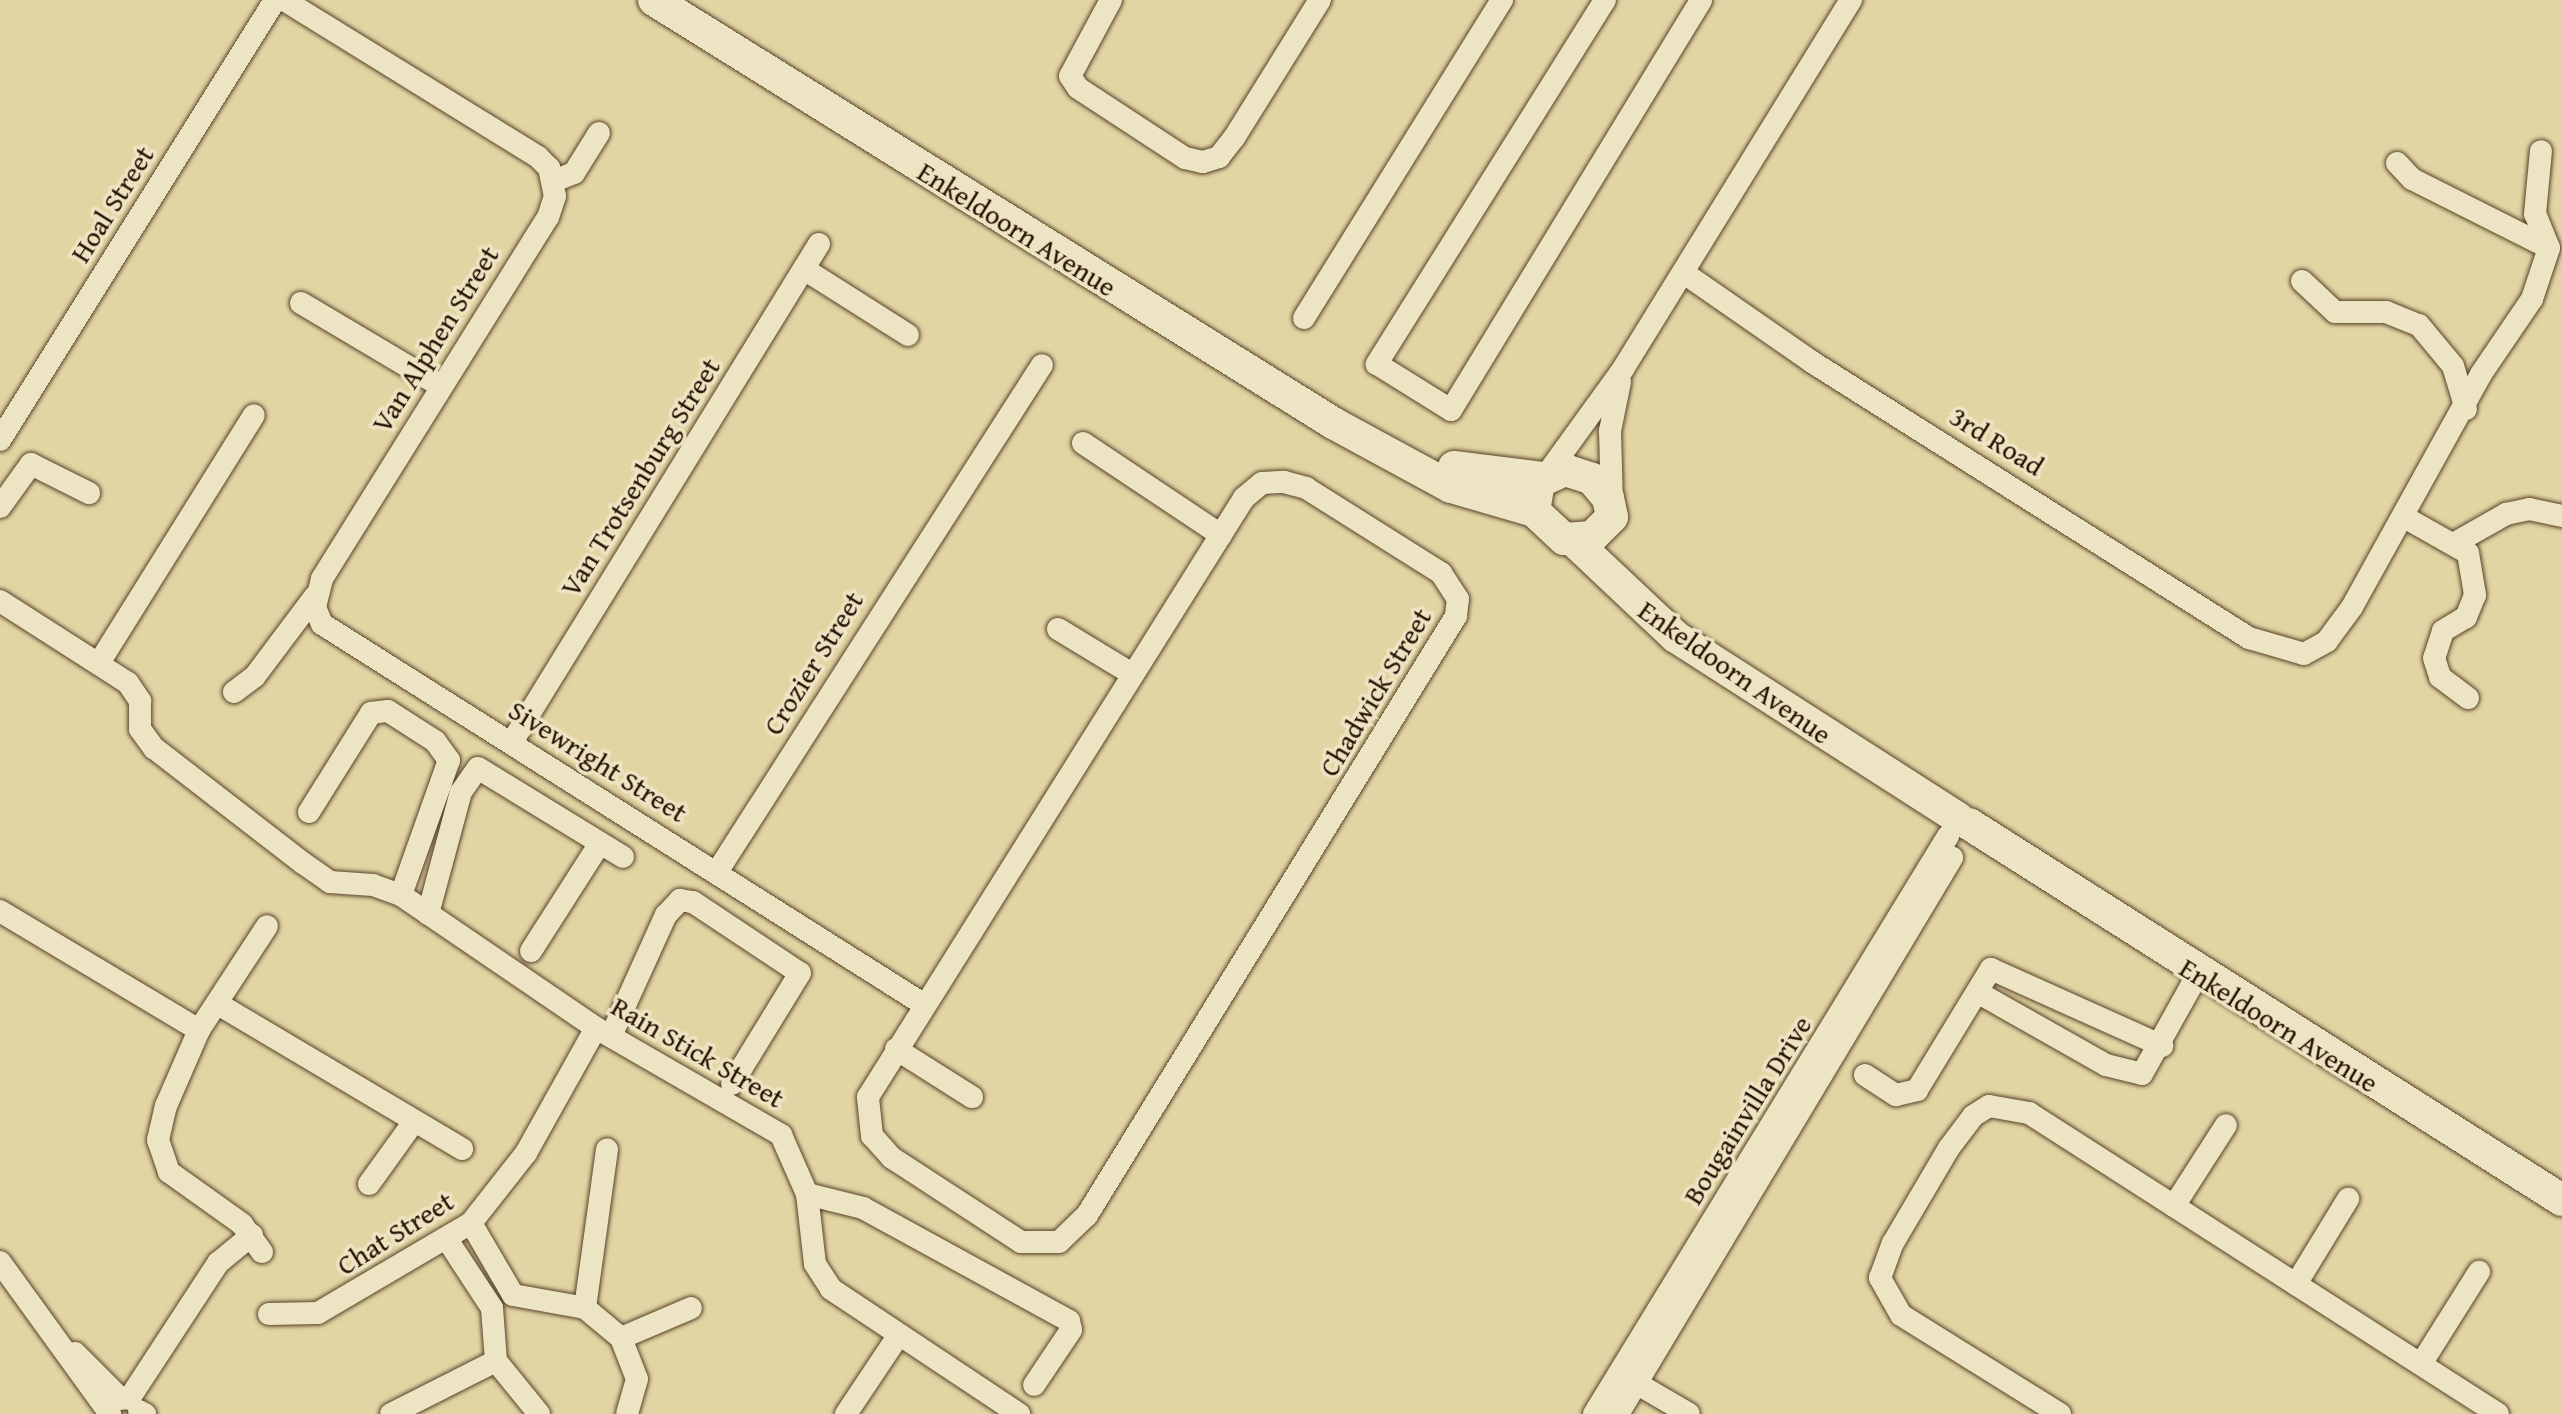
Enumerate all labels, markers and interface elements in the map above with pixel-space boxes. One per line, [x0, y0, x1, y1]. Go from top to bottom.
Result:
street label: Hoal Street [63, 140, 161, 268]
street label: Enkeldoorn Avenue [912, 154, 1122, 304]
street label: Van Alphen Street [364, 240, 506, 438]
street label: Van Trotsenburg Street [553, 352, 727, 602]
street label: 3rd Road [1944, 399, 2050, 483]
street label: Crozier Street [756, 585, 870, 741]
street label: Enkeldoorn Avenue [1632, 593, 1838, 751]
street label: Chadwick Street [1312, 602, 1438, 782]
street label: Sivewright Street [503, 693, 693, 829]
street label: Enkeldoorn Avenue [2174, 950, 2384, 1100]
street label: Rain Stick Street [606, 989, 790, 1115]
street label: Bougainvilla Drive [1676, 1010, 1818, 1210]
street label: Chat Street [331, 1184, 459, 1282]

